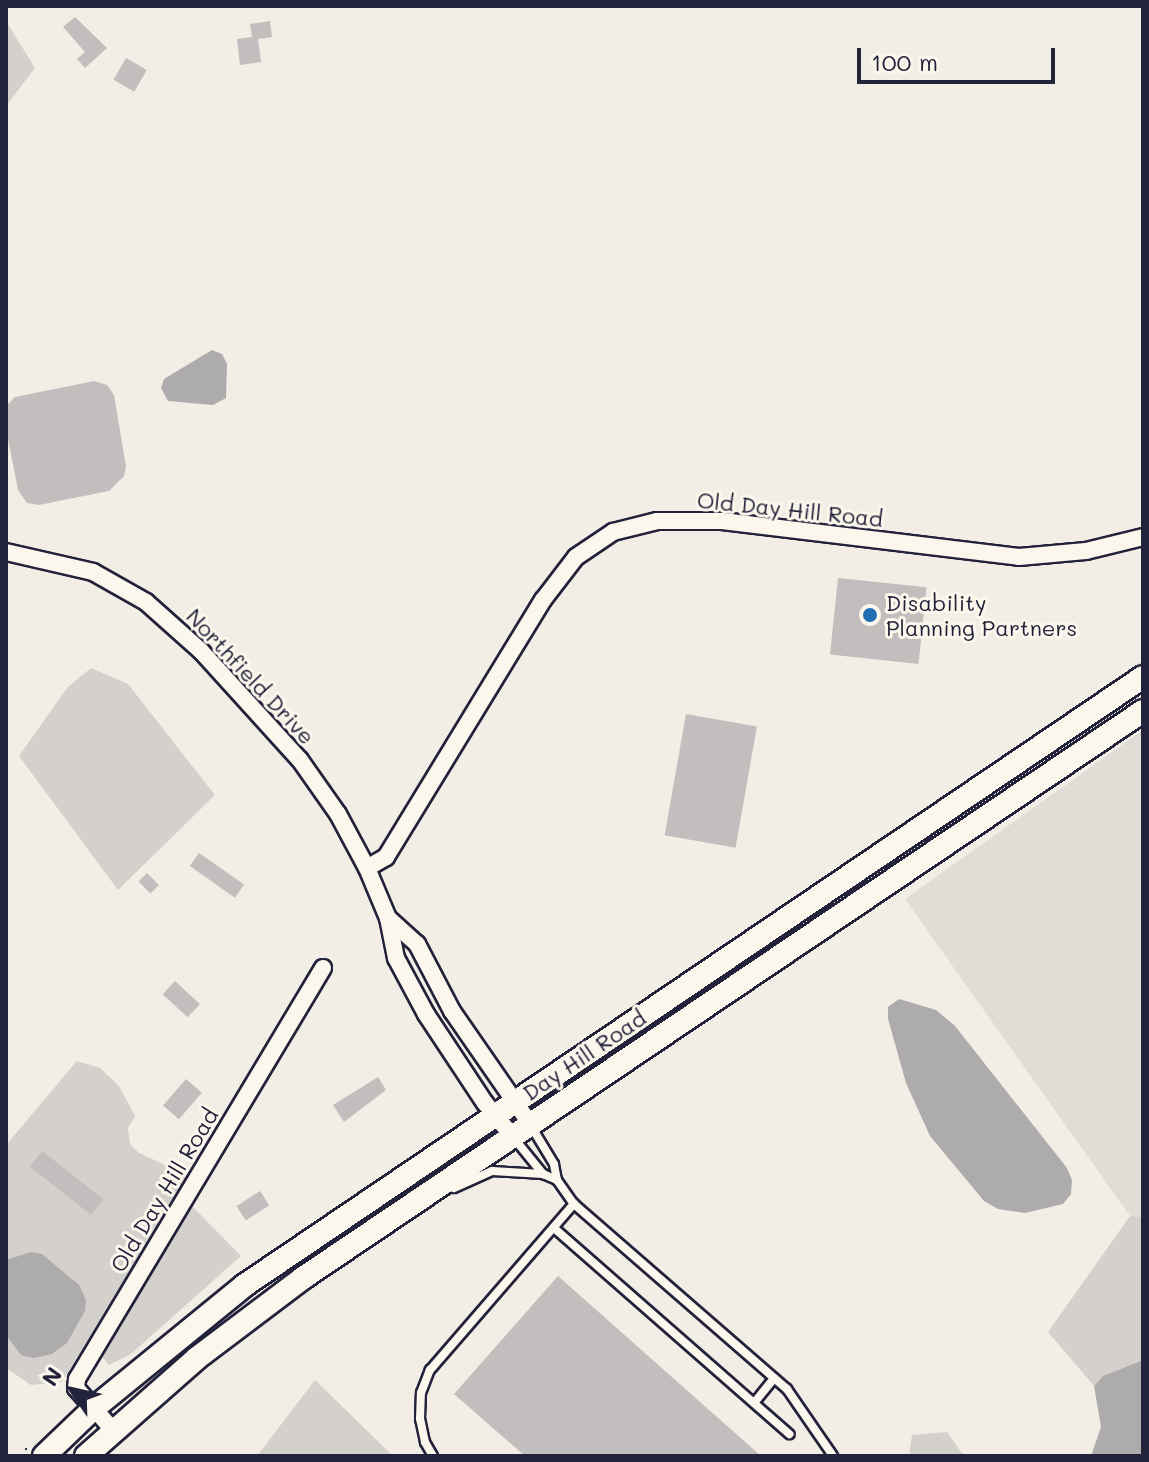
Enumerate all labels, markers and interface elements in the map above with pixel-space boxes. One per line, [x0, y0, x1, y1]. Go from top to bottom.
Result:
scale bar [861, 32, 1059, 82]
text: 100 m [871, 46, 938, 77]
street label: Old Day Hill Road [696, 486, 884, 532]
place label: Disability Planning Partners [886, 589, 1077, 640]
street label: Northfield Drive [181, 603, 321, 749]
marker: Disability Planning Partners [861, 606, 879, 624]
street label: Day Hill Road [517, 1004, 651, 1106]
street label: Old Day Hill Road [105, 1103, 223, 1277]
north arrow [32, 1350, 112, 1430]
text: N [35, 1361, 68, 1391]

